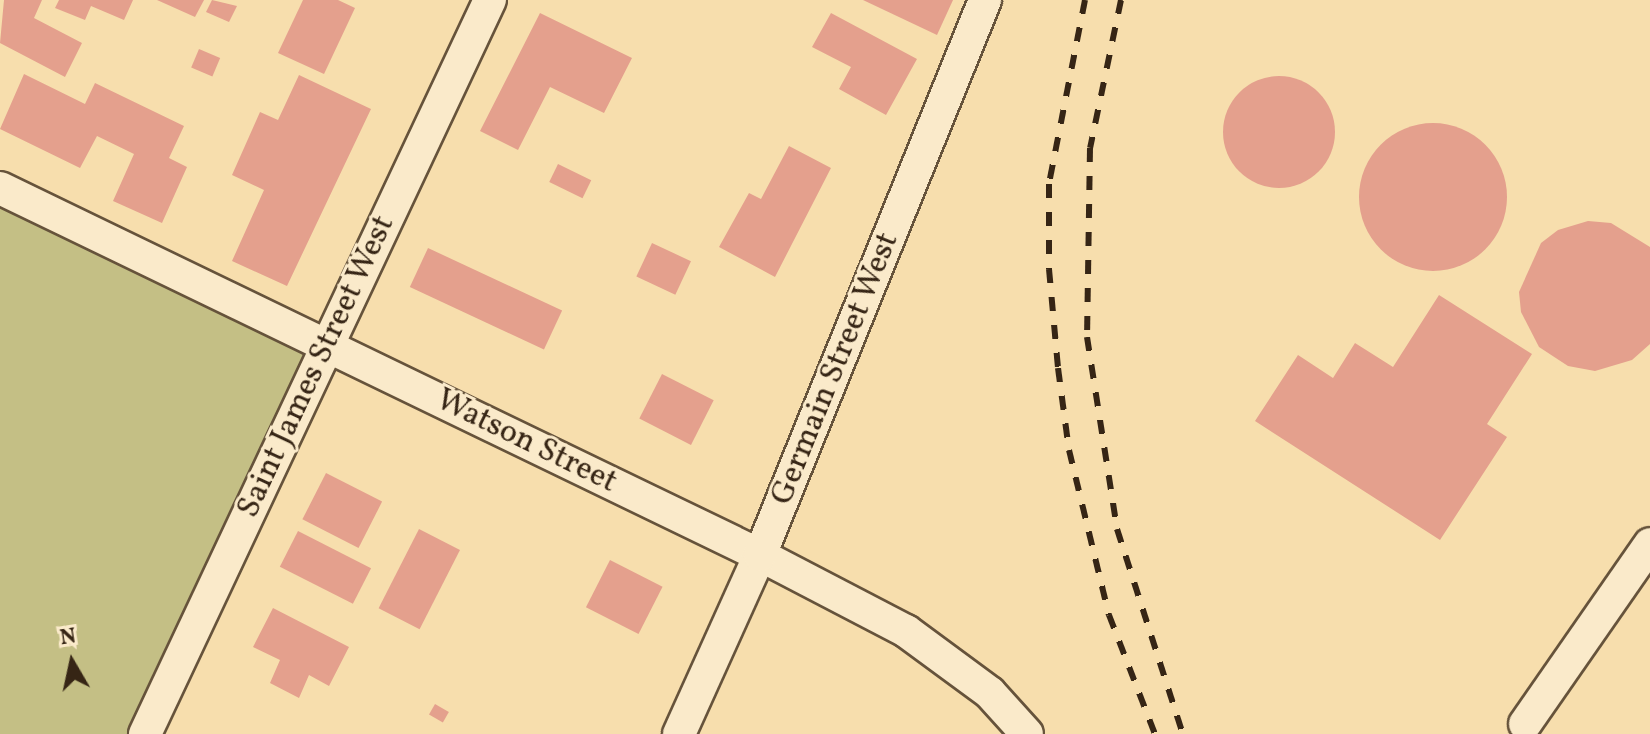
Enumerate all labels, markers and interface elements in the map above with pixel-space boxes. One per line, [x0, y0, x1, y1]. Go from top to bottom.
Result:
street label: Saint James Street West [230, 209, 404, 525]
street label: Germain Street West [764, 227, 908, 511]
street label: Watson Street [429, 382, 623, 502]
text: N [58, 621, 78, 654]
north arrow [32, 622, 112, 702]

